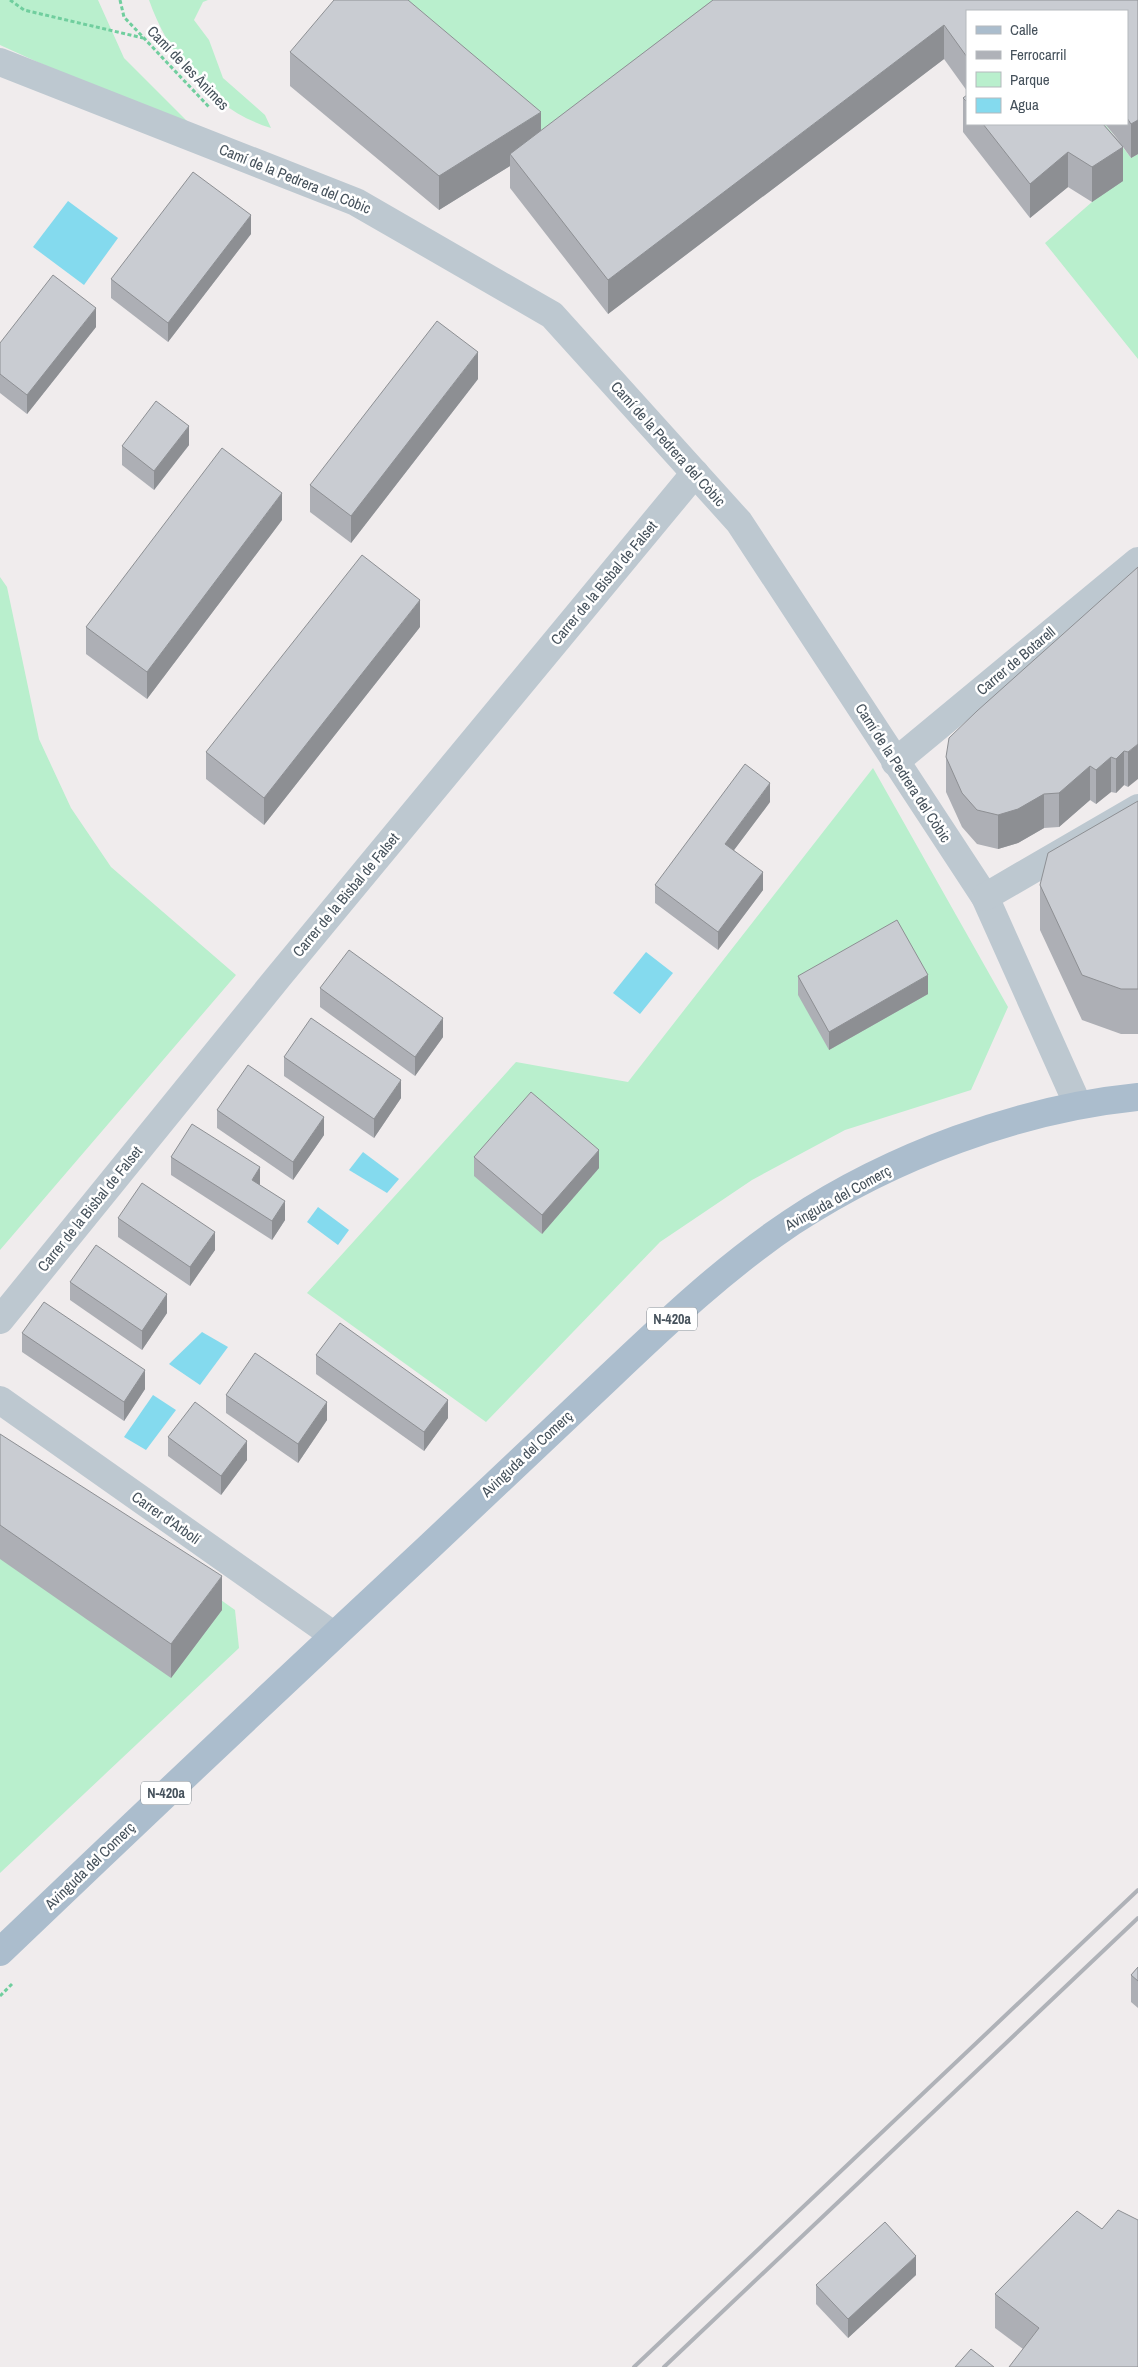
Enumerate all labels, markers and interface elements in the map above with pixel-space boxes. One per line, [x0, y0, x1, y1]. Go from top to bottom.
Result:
legend [966, 10, 1128, 125]
text: Calle [1010, 19, 1038, 40]
street label: Camí de les Ànimes [143, 21, 234, 115]
text: Ferrocarril [1010, 44, 1066, 65]
text: Parque [1010, 69, 1050, 90]
text: Agua [1009, 94, 1039, 115]
street label: Camí de la Pedrera del Còbic [216, 138, 374, 219]
street label: Camí de la Pedrera del Còbic [606, 376, 730, 511]
street label: Carrer de la Bisbal de Falset [545, 516, 662, 649]
street label: Carrer de Botarell [972, 621, 1060, 700]
street label: Camí de la Pedrera del Còbic [850, 699, 956, 846]
street label: Carrer de la Bisbal de Falset [287, 828, 404, 961]
street label: Carrer de la Bisbal de Falset [32, 1141, 147, 1276]
street label: Avinguda del Comerç [780, 1160, 894, 1236]
road number: N-420a [647, 1308, 697, 1330]
street label: Avinguda del Comerç [476, 1406, 577, 1502]
street label: Carrer d'Arbolí [128, 1486, 205, 1549]
road number: N-420a [141, 1782, 191, 1805]
street label: Avinguda del Comerç [39, 1817, 139, 1915]

